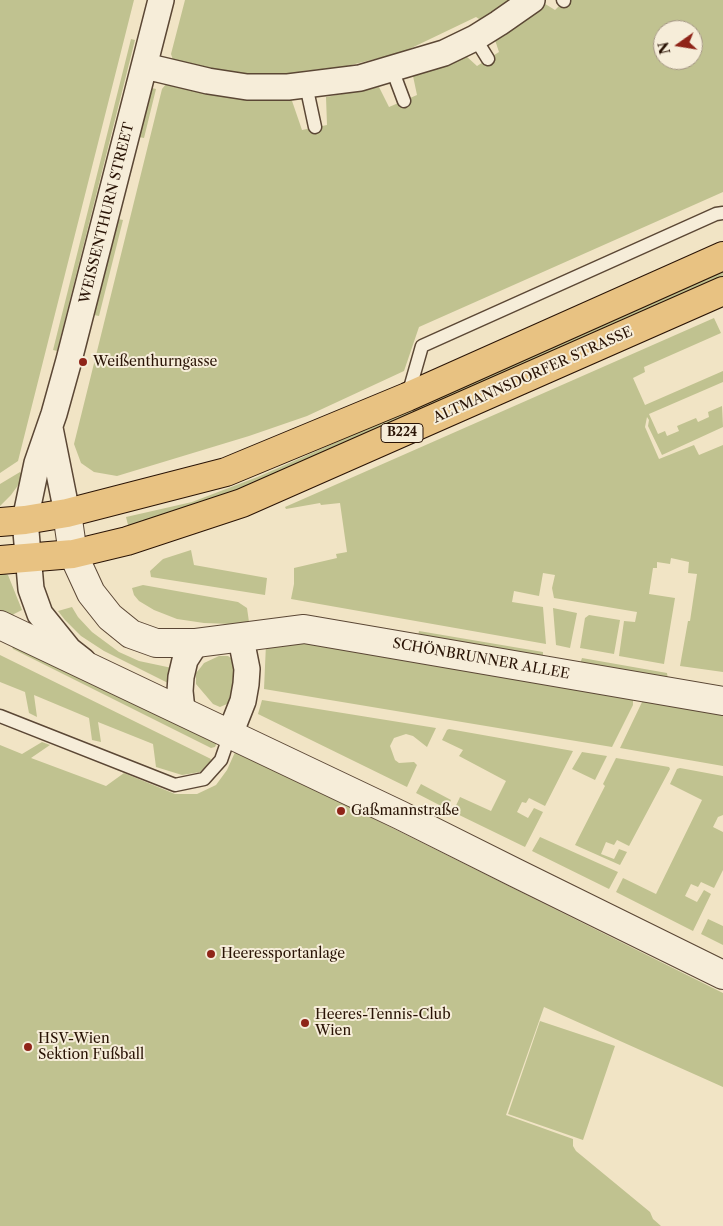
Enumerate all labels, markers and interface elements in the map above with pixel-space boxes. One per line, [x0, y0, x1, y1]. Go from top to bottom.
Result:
north arrow [653, 20, 703, 70]
text: N [654, 40, 674, 56]
street label: WEISSENTHURN STREET [76, 121, 138, 305]
street label: ALTMANNSDORFER STRASSE [431, 323, 635, 427]
place label: Weißenthurngasse [93, 354, 217, 370]
marker: Weißenthurngasse [77, 356, 89, 368]
road number: B224 [381, 423, 423, 442]
street label: SCHÖNBRUNNER ALLEE [391, 635, 571, 683]
place label: Gaßmannstraße [351, 803, 459, 819]
marker: Gaßmannstraße [335, 805, 347, 817]
place label: Heeressportanlage [221, 946, 345, 962]
marker: Heeressportanlage [205, 948, 217, 960]
place label: Heeres-Tennis-Club Wien [315, 1007, 451, 1040]
marker: Heeres-Tennis-Club Wien [299, 1017, 311, 1029]
place label: HSV-Wien Sektion Fußball [38, 1031, 144, 1064]
marker: HSV-Wien Sektion Fußball [22, 1041, 34, 1053]

